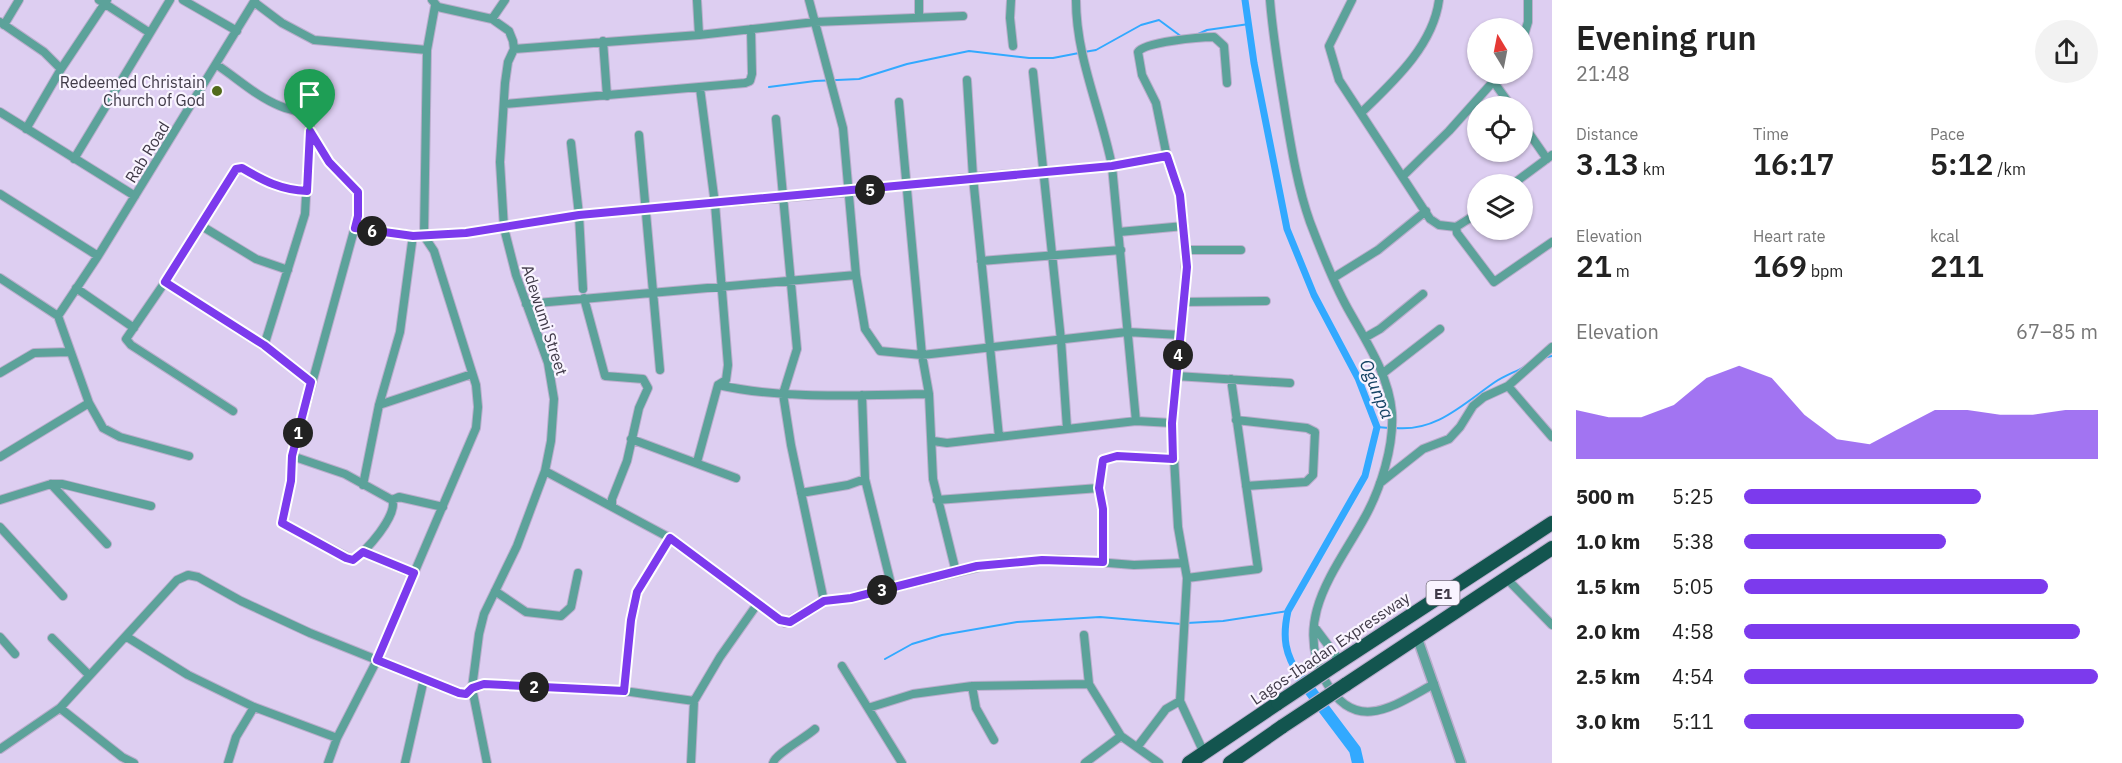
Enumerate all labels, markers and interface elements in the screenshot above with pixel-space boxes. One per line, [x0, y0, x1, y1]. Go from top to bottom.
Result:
text: Evening run [1576, 16, 1757, 59]
north arrow [1467, 18, 1533, 84]
map controls [1467, 18, 1533, 240]
button: share [2035, 20, 2098, 83]
text: 21:48 [1576, 60, 1630, 87]
pin [284, 69, 335, 131]
place label: Redeemed Christain Church of God [60, 72, 205, 110]
icon: arrive [293, 78, 326, 111]
marker: Redeemed Christain Church of God [210, 84, 224, 98]
button: locate [1467, 96, 1533, 162]
street label: Rab Road [120, 118, 174, 186]
text: Distance [1576, 124, 1638, 144]
text: Time [1753, 124, 1789, 144]
text: Pace [1930, 124, 1965, 144]
text: 3.13 [1576, 144, 1639, 183]
text: 16:17 [1753, 144, 1835, 183]
text: 5:12 [1930, 144, 1994, 183]
text: km [1639, 159, 1665, 179]
text: /km [1994, 159, 2026, 179]
button: layers [1467, 174, 1533, 240]
pin: 5 [855, 175, 885, 205]
text: 5 [865, 180, 875, 200]
pin: 6 [357, 216, 387, 246]
text: 6 [367, 221, 377, 241]
text: Elevation [1576, 226, 1642, 246]
text: Heart rate [1753, 226, 1826, 246]
text: kcal [1930, 226, 1959, 246]
text: 21 [1576, 246, 1612, 285]
text: 169 [1753, 246, 1807, 285]
text: 211 [1930, 246, 1984, 285]
text: m [1612, 261, 1630, 281]
text: bpm [1807, 261, 1843, 281]
street label: Adewumi Street [518, 262, 572, 378]
text: Elevation [1576, 318, 1659, 345]
text: 67–85 m [2016, 318, 2098, 345]
pin: 4 [1163, 340, 1193, 370]
text: 4 [1173, 345, 1183, 365]
water label: Ogunpa [1355, 356, 1399, 422]
pin: 1 [283, 418, 313, 448]
text: 1 [293, 423, 303, 443]
text: 500 m [1576, 483, 1635, 510]
text: 5:25 [1672, 483, 1714, 510]
text: 1.0 km [1576, 528, 1640, 555]
text: 5:38 [1672, 528, 1714, 555]
text: 1.5 km [1576, 573, 1640, 600]
text: 5:05 [1672, 573, 1714, 600]
pin: 3 [867, 575, 897, 605]
text: 3 [877, 580, 887, 600]
road number: E1 [1426, 581, 1460, 605]
street label: Lagos-Ibadan Expressway [1247, 587, 1413, 709]
text: 2.0 km [1576, 618, 1640, 645]
text: 4:58 [1672, 618, 1714, 645]
text: 2.5 km [1576, 663, 1640, 690]
text: 4:54 [1672, 663, 1714, 690]
pin: 2 [519, 672, 549, 702]
text: 2 [529, 677, 539, 697]
text: 3.0 km [1576, 708, 1640, 735]
text: 5:11 [1672, 708, 1714, 735]

